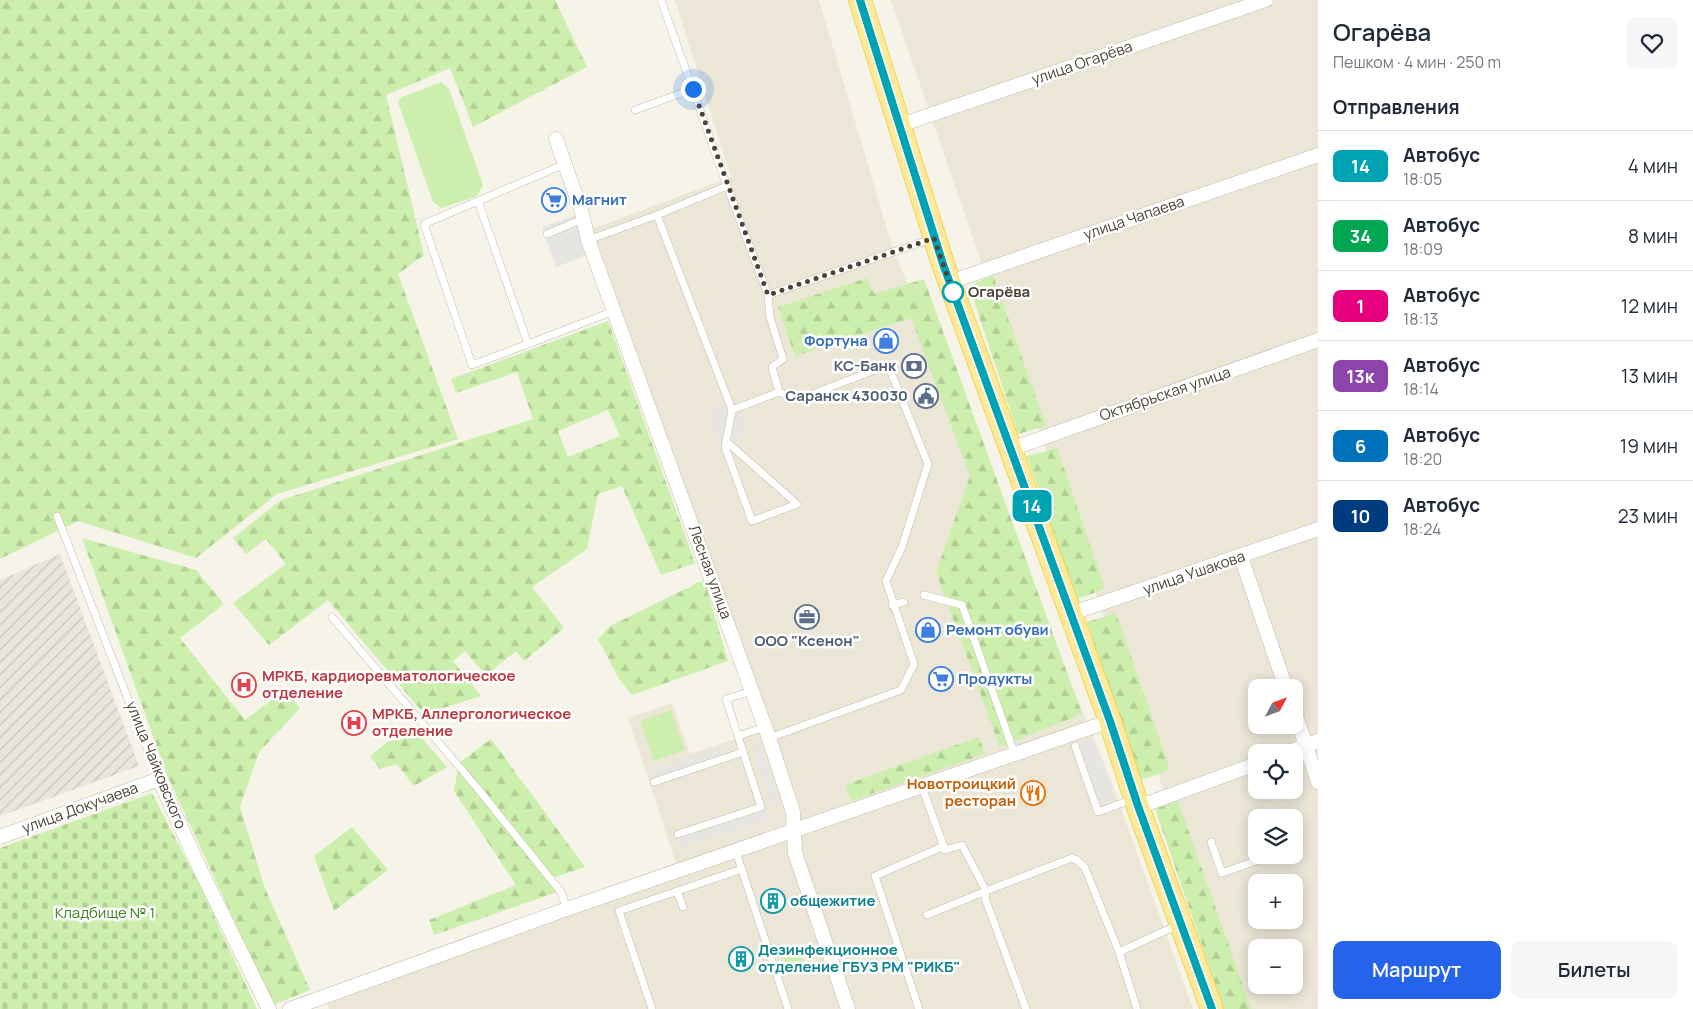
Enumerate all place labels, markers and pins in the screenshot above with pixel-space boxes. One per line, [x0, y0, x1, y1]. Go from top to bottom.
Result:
supermarket icon: Магнит [541, 187, 567, 213]
place label: Магнит [572, 189, 627, 210]
marker: Огарёва [942, 281, 964, 303]
place label: Огарёва [968, 281, 1030, 302]
shop icon: Фортуна [873, 328, 899, 354]
place label: Фортуна [804, 330, 868, 351]
bank icon: КС-Банк [901, 353, 927, 379]
place label: КС-Банк [834, 355, 897, 376]
public building icon: Саранск 430030 [913, 383, 939, 409]
place label: Саранск 430030 [785, 385, 908, 406]
office icon: ООО "Ксенон" [794, 604, 820, 630]
shop icon: Ремонт обуви [915, 617, 941, 643]
place label: Ремонт обуви [946, 619, 1049, 640]
place label: ООО "Ксенон" [754, 630, 860, 651]
place label: МРКБ, кардиоревматологическое отделение [262, 665, 516, 703]
supermarket icon: Продукты [928, 666, 954, 692]
place label: Продукты [958, 668, 1032, 689]
hospital icon: МРКБ, кардиоревматологическое отделение [231, 672, 257, 698]
place label: МРКБ, Аллергологическое отделение [372, 703, 571, 741]
hospital icon: МРКБ, Аллергологическое отделение [341, 710, 367, 736]
place label: Новотроицкий ресторан [907, 773, 1016, 811]
restaurant icon: Новотроицкий ресторан [1020, 780, 1046, 806]
building icon: общежитие [760, 888, 786, 914]
place label: общежитие [790, 890, 875, 911]
place label: Дезинфекционное отделение ГБУЗ РМ "РИКБ" [758, 939, 961, 977]
building icon: Дезинфекционное отделение ГБУЗ РМ "РИКБ" [728, 946, 754, 972]

